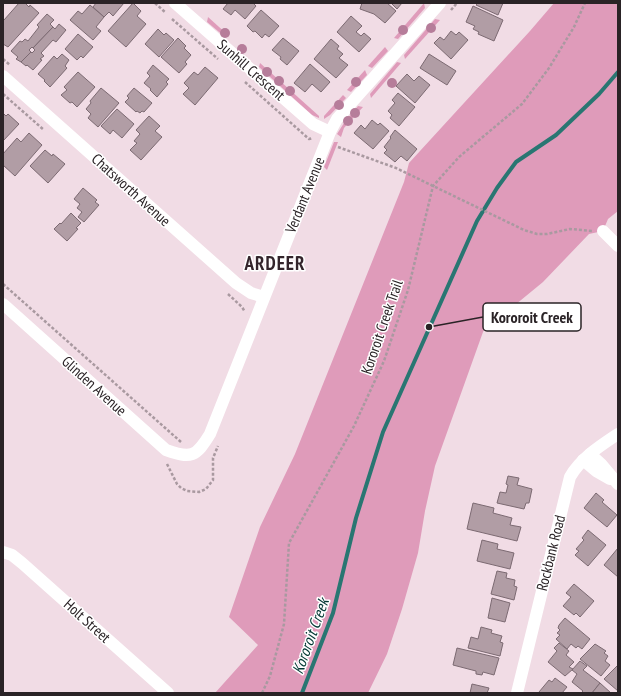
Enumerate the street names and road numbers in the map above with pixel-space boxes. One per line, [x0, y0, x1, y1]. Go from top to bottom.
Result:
street label: Sunhill Crescent [214, 35, 289, 104]
street label: Chatsworth Avenue [88, 149, 175, 230]
street label: Verdant Avenue [280, 154, 328, 237]
street label: Kororoit Creek Trail [356, 277, 407, 377]
street label: Glinden Avenue [58, 352, 131, 420]
street label: Rockbank Road [532, 513, 569, 593]
street label: Holt Street [60, 595, 115, 647]

